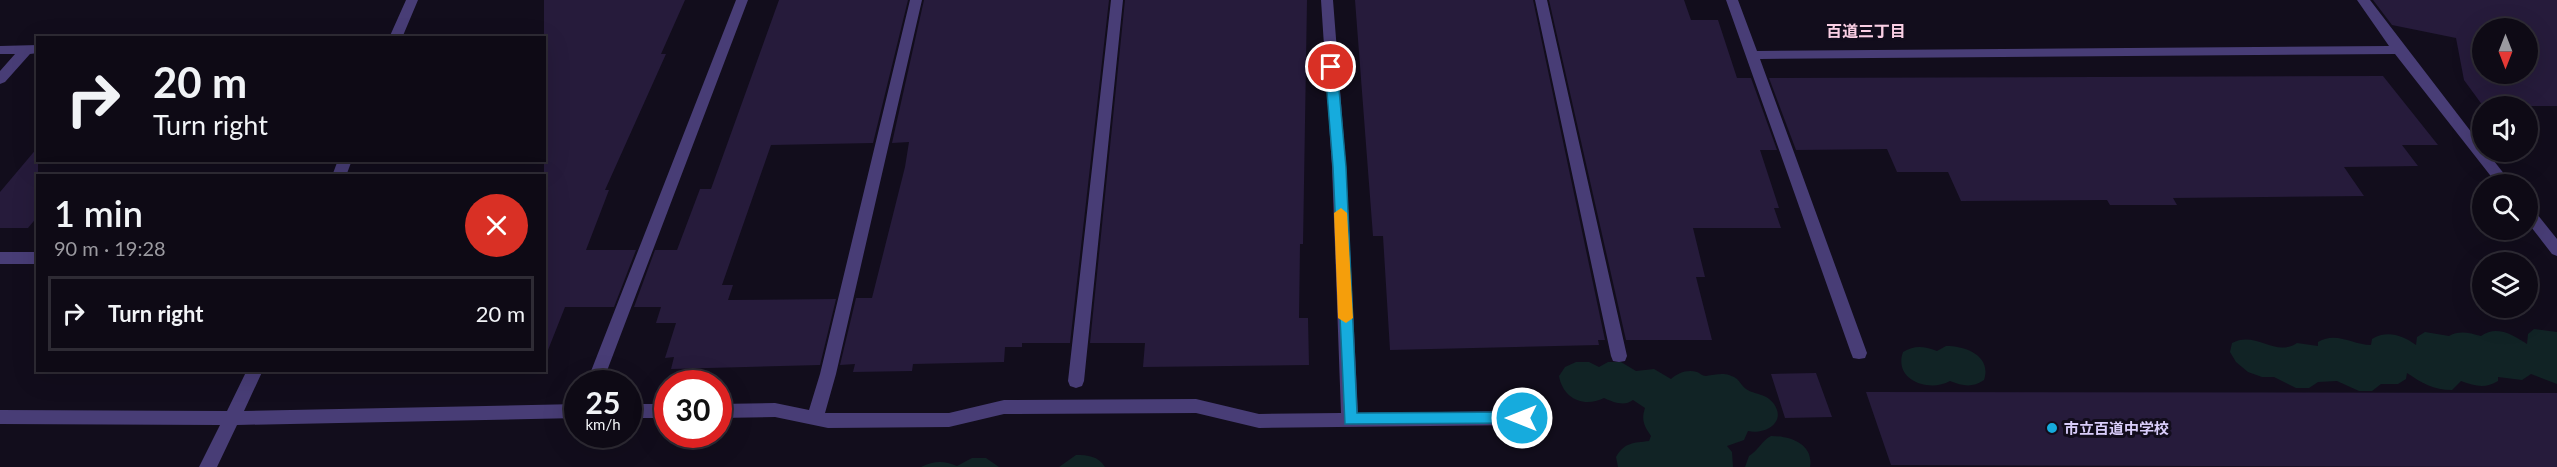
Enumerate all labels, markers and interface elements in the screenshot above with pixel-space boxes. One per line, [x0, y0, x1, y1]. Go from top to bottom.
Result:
north arrow [2472, 18, 2538, 84]
map controls [2472, 18, 2538, 318]
district label: 百道三丁目 [1826, 21, 1906, 40]
pin [1305, 41, 1356, 92]
icon: arrive [1314, 50, 1347, 83]
text: 20 m [153, 57, 247, 107]
icon: right [54, 60, 132, 138]
button: sound [2472, 96, 2538, 162]
text: Turn right [153, 108, 268, 141]
button: search [2472, 174, 2538, 240]
text: 1 min [54, 191, 143, 235]
button: close [465, 194, 528, 257]
text: 90 m · 19:28 [54, 236, 166, 260]
button: layers [2472, 252, 2538, 318]
icon: right [57, 297, 90, 330]
text: Turn right [108, 300, 203, 327]
text: 20 m [476, 300, 525, 327]
speed limit sign: 30 [654, 370, 732, 448]
text: 25 [586, 384, 620, 420]
position arrow [1490, 386, 1554, 450]
text: km/h [585, 415, 621, 433]
place label: 市立百道中学校 [2064, 419, 2169, 437]
marker: 市立百道中学校 [2045, 421, 2059, 435]

